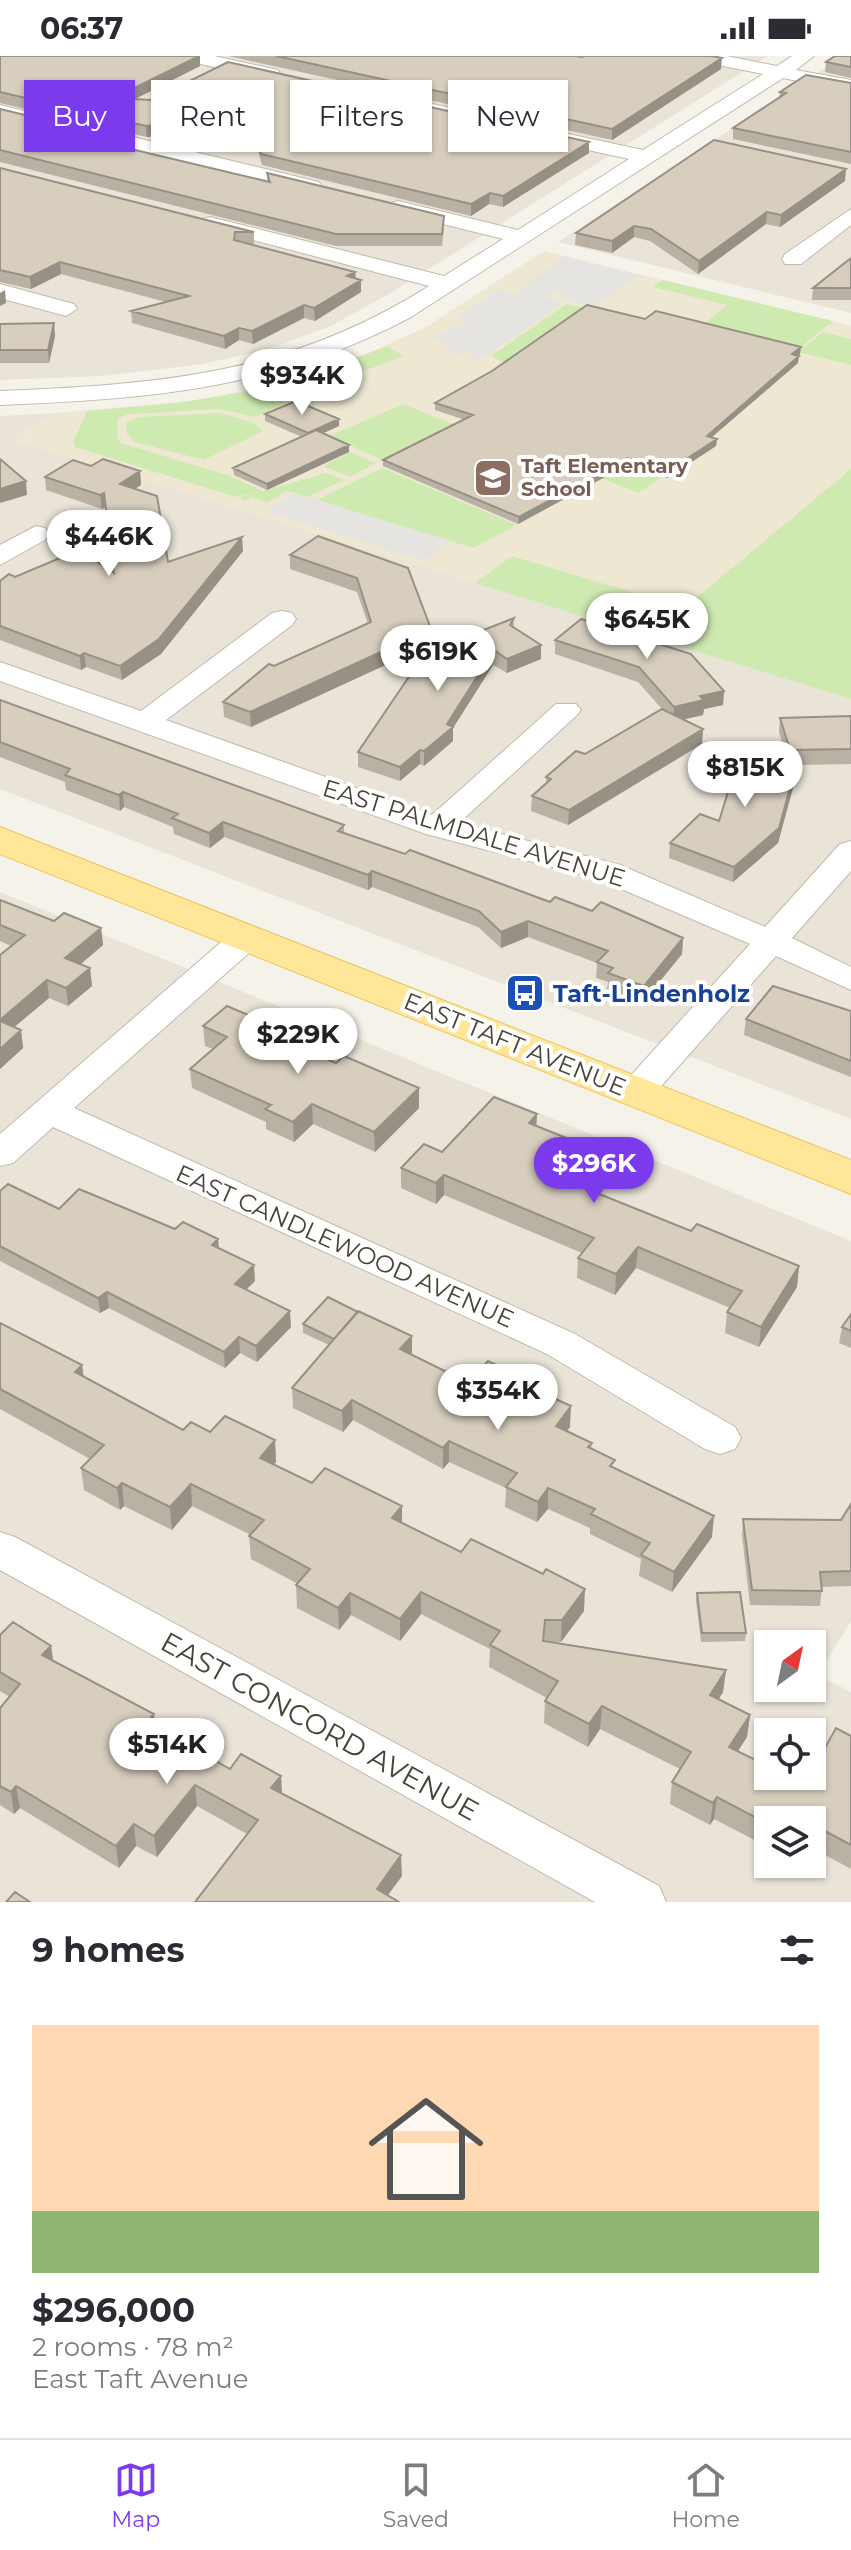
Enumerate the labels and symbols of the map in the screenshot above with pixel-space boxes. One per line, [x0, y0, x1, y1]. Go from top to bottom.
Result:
pin: $934K [246, 349, 358, 417]
place label: Taft Elementary School [521, 454, 689, 501]
school or university icon: Taft Elementary School [472, 457, 514, 499]
pin: $446K [53, 510, 165, 578]
pin: $645K [591, 593, 703, 661]
pin: $619K [382, 625, 494, 693]
pin: $815K [689, 741, 801, 809]
street label: EAST PALMDALE AVENUE [319, 773, 629, 893]
bus stop icon: Taft-Lindenholz [504, 972, 546, 1014]
place label: Taft-Lindenholz [553, 979, 750, 1008]
street label: EAST TAFT AVENUE [400, 986, 630, 1102]
pin: $229K [242, 1008, 354, 1076]
pin: $296K [538, 1137, 650, 1205]
street label: EAST CANDLEWOOD AVENUE [172, 1158, 518, 1334]
pin: $354K [442, 1364, 554, 1432]
street label: EAST CONCORD AVENUE [155, 1624, 485, 1828]
north arrow [754, 1630, 826, 1702]
pin: $514K [111, 1718, 223, 1786]

